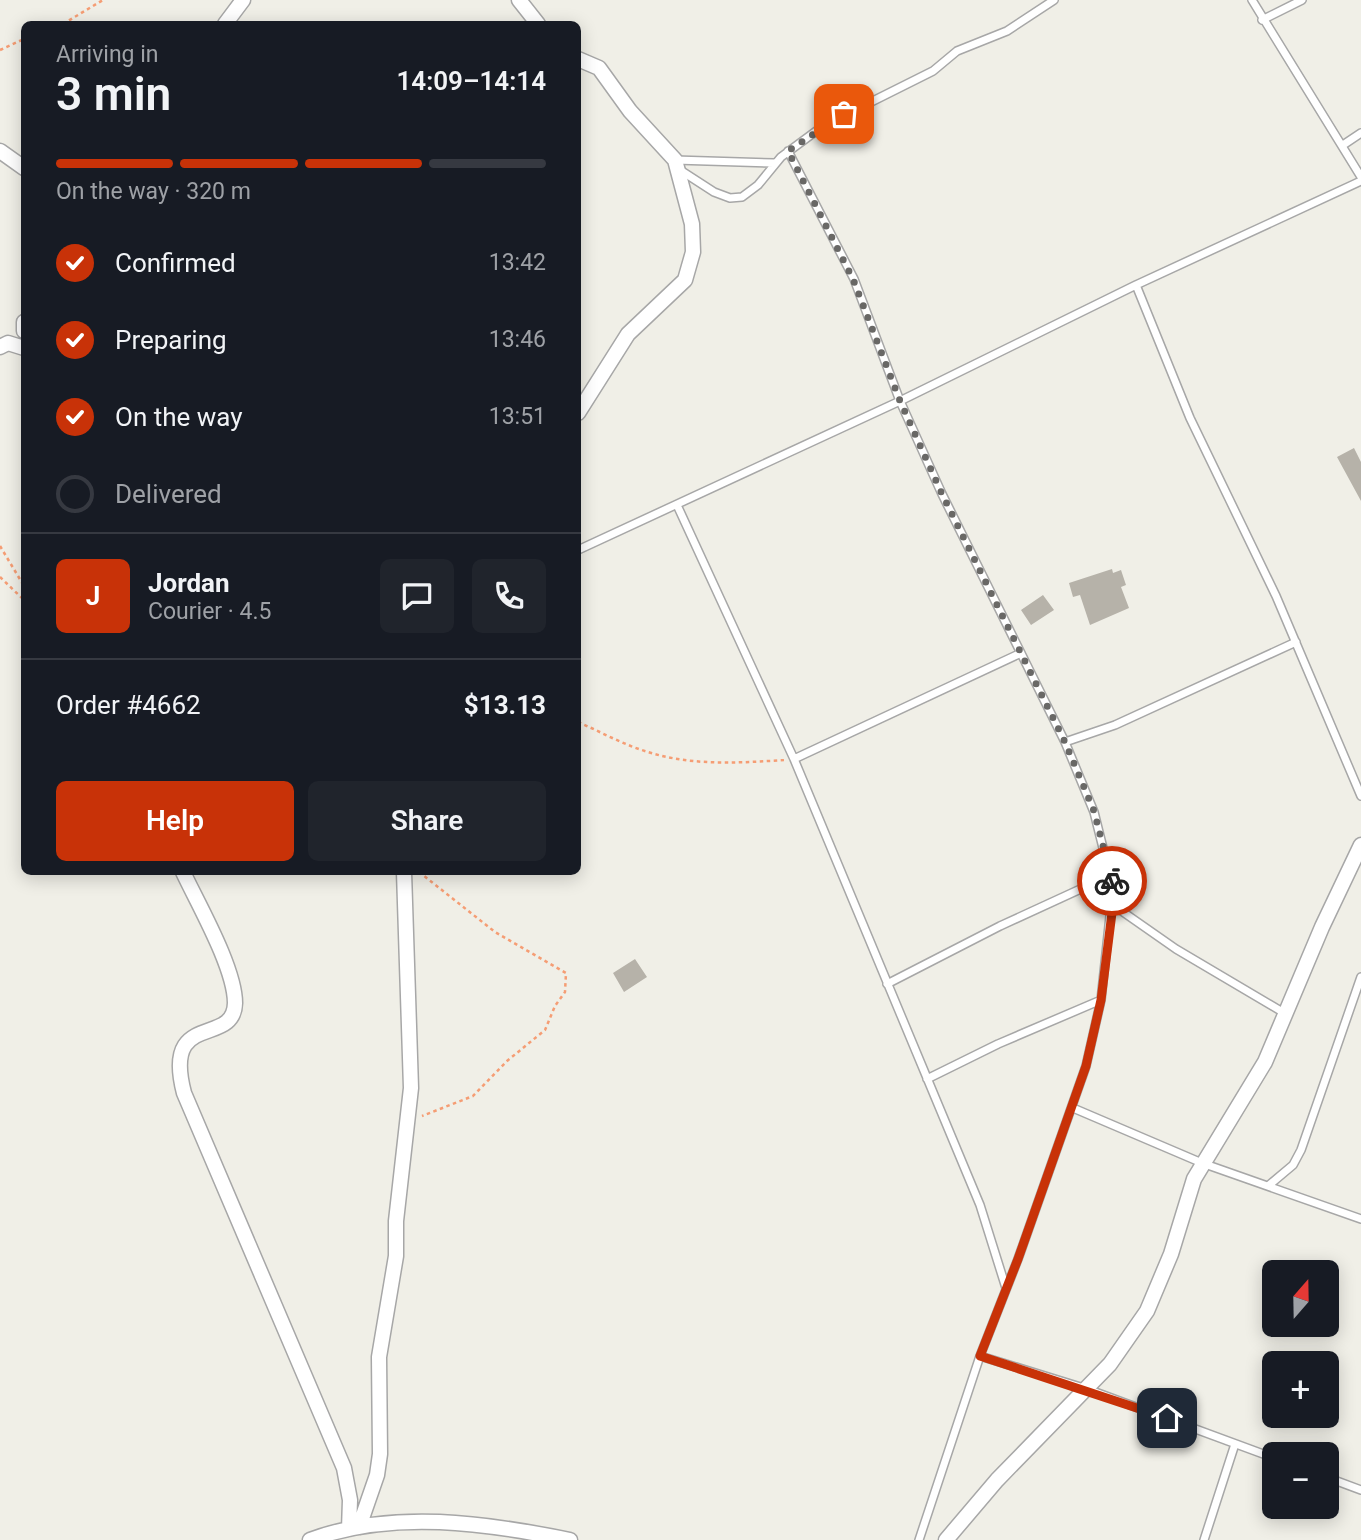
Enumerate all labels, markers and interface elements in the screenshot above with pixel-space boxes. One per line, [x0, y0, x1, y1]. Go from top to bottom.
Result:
text: Arriving in [56, 41, 159, 68]
text: 14:09–14:14 [396, 66, 546, 96]
text: 3 min [56, 67, 171, 121]
pin [814, 84, 874, 144]
icon: bag [825, 95, 863, 133]
text: On the way · 320 m [56, 178, 251, 205]
icon: check [56, 244, 94, 282]
text: Confirmed [115, 248, 236, 278]
text: 13:42 [489, 249, 546, 276]
icon: check [56, 321, 94, 359]
text: Preparing [115, 325, 227, 355]
text: 13:46 [489, 326, 546, 353]
icon: check [56, 398, 94, 436]
text: On the way [115, 402, 243, 432]
text: 13:51 [489, 403, 546, 430]
text: Delivered [115, 479, 222, 509]
button: chat [380, 559, 454, 633]
button: phone [472, 559, 546, 633]
text: Jordan [148, 568, 230, 598]
text: J [86, 581, 100, 611]
text: Courier · 4.5 [148, 598, 271, 625]
text: Order #4662 [56, 690, 201, 720]
text: $13.13 [464, 690, 546, 720]
button: Help [56, 781, 294, 861]
button: Share [308, 781, 546, 861]
courier [1077, 846, 1147, 916]
icon: bike [1093, 862, 1131, 900]
north arrow [1262, 1260, 1339, 1337]
map controls [1262, 1260, 1339, 1519]
button: + [1262, 1351, 1339, 1428]
pin [1137, 1388, 1197, 1448]
icon: home [1148, 1399, 1186, 1437]
button: − [1262, 1442, 1339, 1519]

